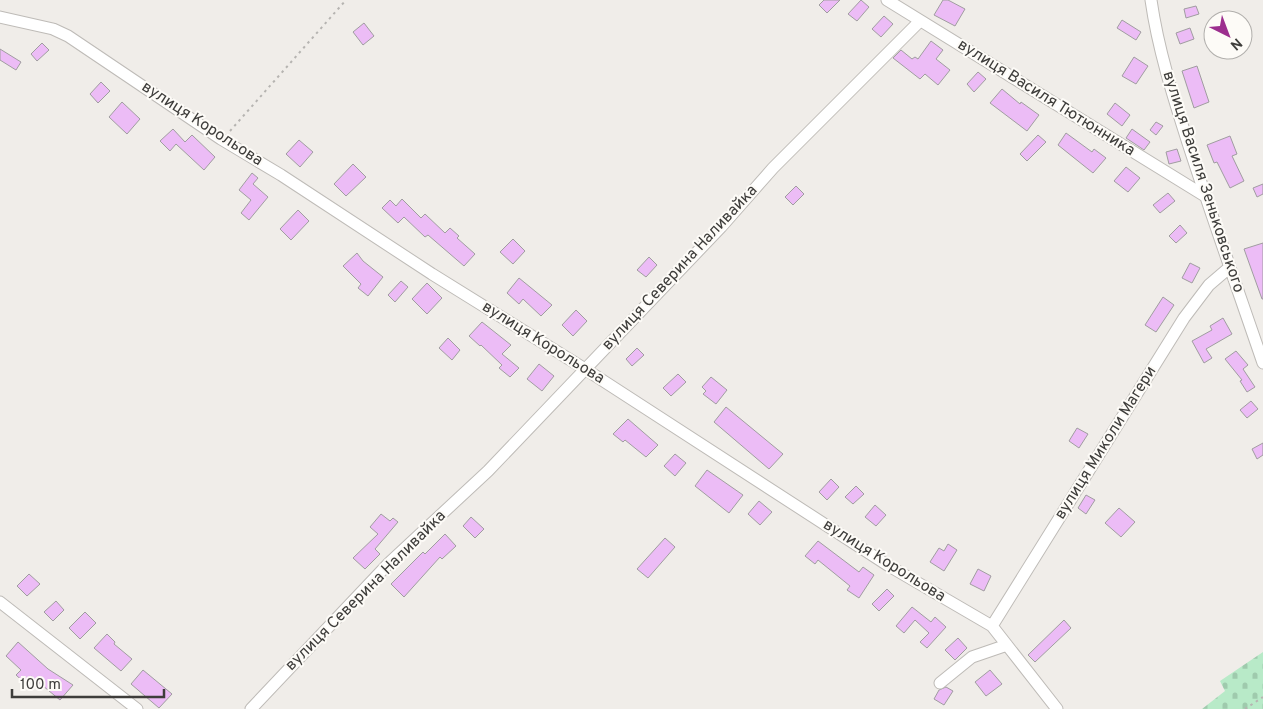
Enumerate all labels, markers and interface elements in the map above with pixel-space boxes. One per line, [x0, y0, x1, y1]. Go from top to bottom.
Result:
north arrow [1203, 10, 1253, 60]
text: N [1226, 34, 1245, 53]
street label: вулиця Василя Тютюнника [953, 35, 1139, 161]
street label: вулиця Василя Зеньковського [1158, 69, 1248, 295]
street label: вулиця Корольова [137, 77, 267, 171]
street label: вулиця Северина Наливайка [598, 181, 762, 355]
street label: вулиця Корольова [478, 297, 608, 389]
street label: вулиця Миколи Магери [1051, 363, 1161, 523]
street label: вулиця Северина Наливайка [281, 506, 451, 676]
street label: вулиця Корольова [819, 515, 949, 607]
scale bar [12, 666, 165, 698]
text: 100 m [20, 676, 61, 695]

